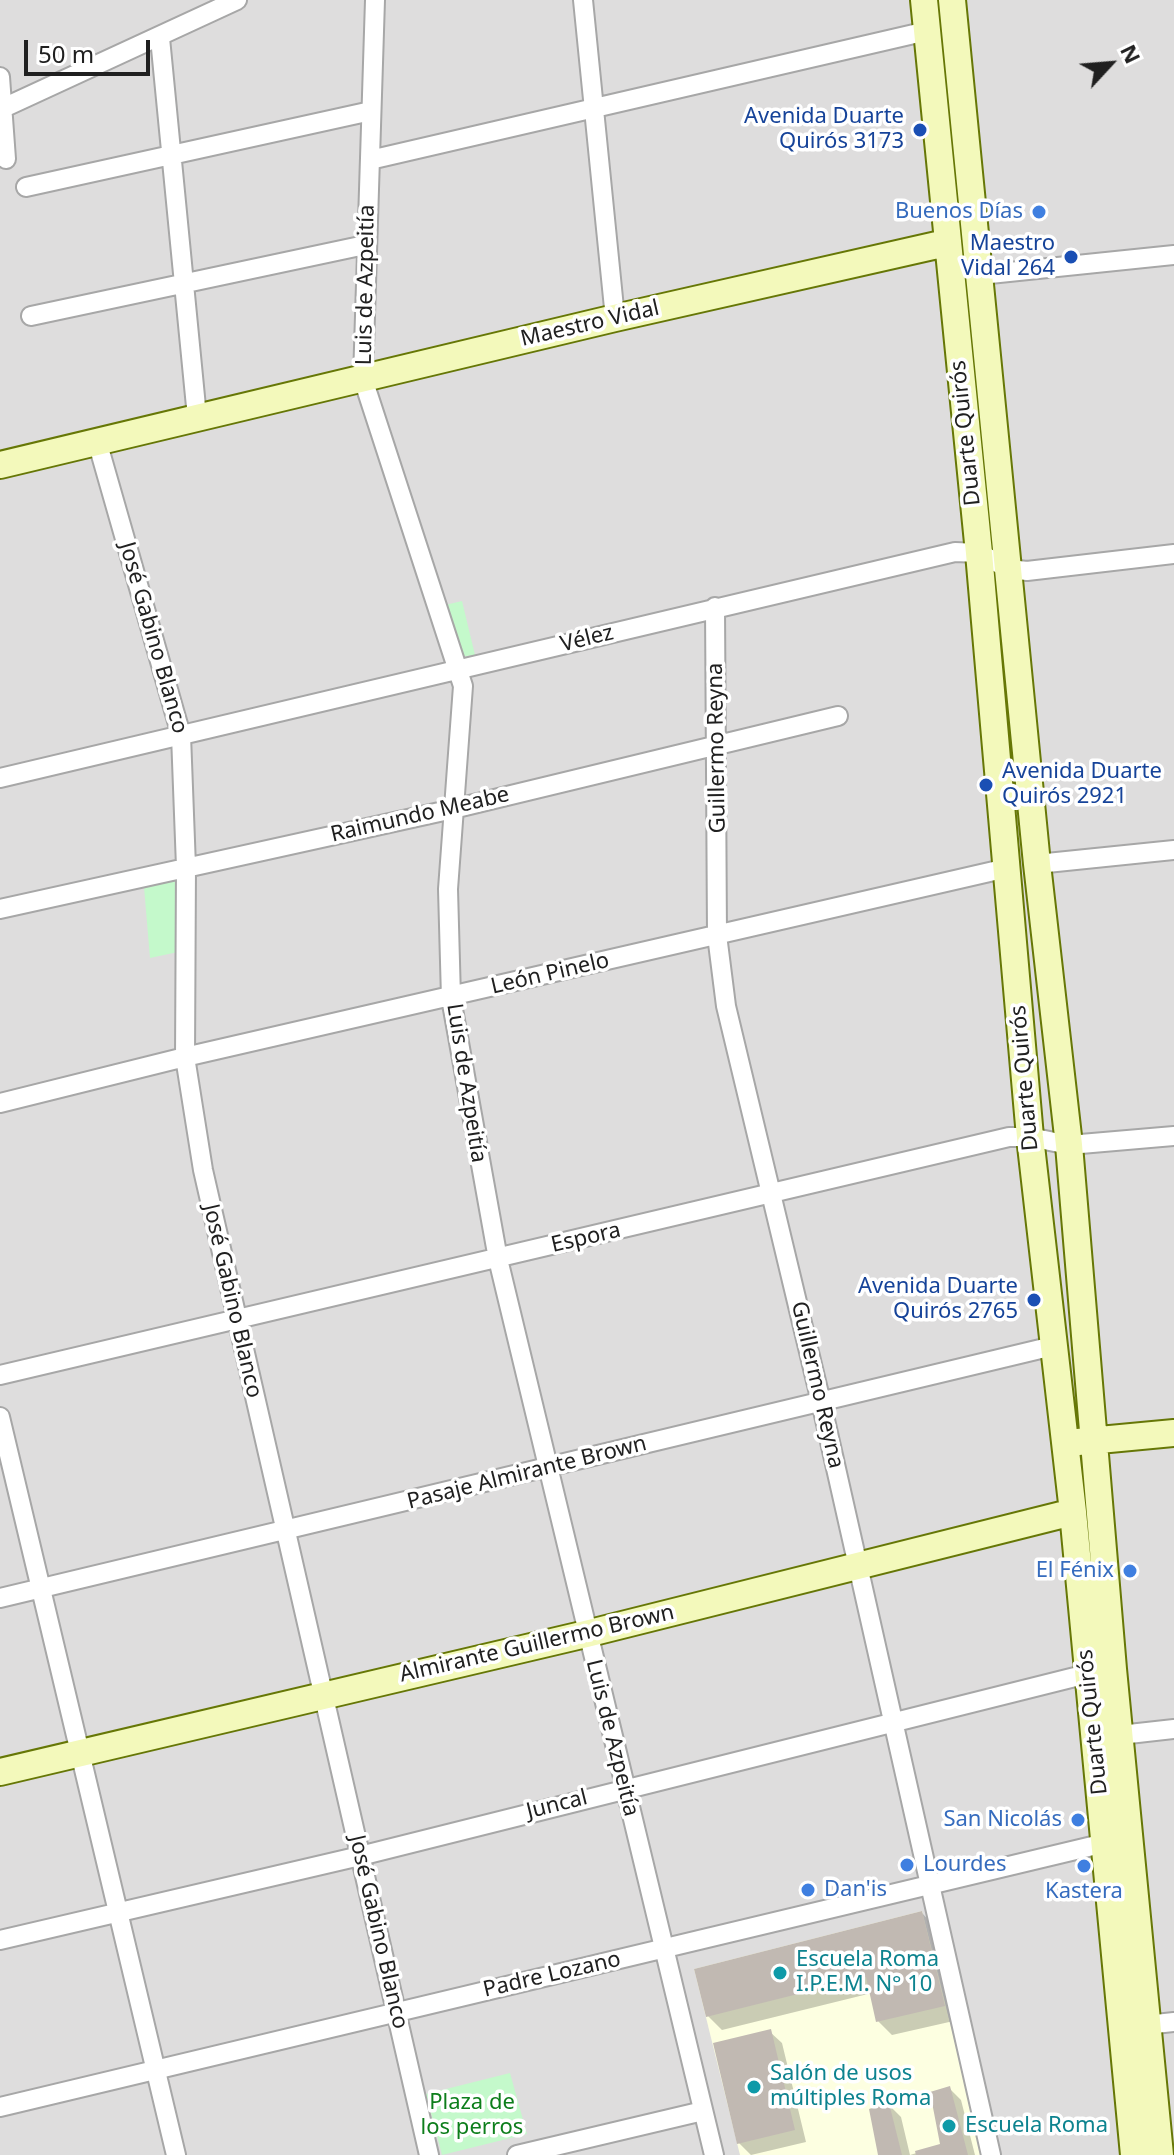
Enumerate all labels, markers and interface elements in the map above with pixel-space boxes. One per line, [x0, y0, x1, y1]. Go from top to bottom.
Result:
scale bar [28, 24, 154, 74]
north arrow [1070, 24, 1150, 104]
text: 50 m [38, 37, 94, 70]
text: N [1114, 39, 1149, 68]
place label: Avenida Duarte Quirós 3173 [744, 104, 904, 156]
marker: Avenida Duarte Quirós 3173 [911, 121, 929, 139]
place label: Buenos Días [895, 199, 1023, 225]
marker: Buenos Días [1030, 203, 1048, 221]
street label: Luis de Azpeitía [351, 204, 381, 366]
place label: Maestro Vidal 264 [961, 231, 1055, 282]
marker: Maestro Vidal 264 [1062, 248, 1080, 266]
street label: Maestro Vidal [518, 295, 662, 353]
street label: Duarte Quirós [945, 359, 987, 507]
street label: José Gabino Blanco [113, 539, 193, 737]
street label: Vélez [558, 620, 616, 658]
street label: Guillermo Reyna [702, 663, 732, 833]
place label: Avenida Duarte Quirós 2921 [1002, 759, 1162, 810]
marker: Avenida Duarte Quirós 2921 [977, 776, 995, 794]
street label: Raimundo Meabe [328, 782, 512, 848]
street label: León Pinelo [488, 948, 612, 1000]
street label: Luis de Azpeitía [440, 1002, 492, 1164]
street label: Duarte Quirós [1005, 1004, 1045, 1152]
street label: José Gabino Blanco [197, 1202, 267, 1400]
street label: Espora [549, 1217, 623, 1259]
place label: Avenida Duarte Quirós 2765 [858, 1274, 1018, 1326]
marker: Avenida Duarte Quirós 2765 [1025, 1291, 1043, 1309]
street label: Guillermo Reyna [785, 1299, 849, 1471]
street label: Pasaje Almirante Brown [405, 1430, 649, 1516]
place label: El Fénix [1036, 1558, 1114, 1584]
marker: El Fénix [1121, 1562, 1139, 1580]
street label: Almirante Guillermo Brown [397, 1600, 677, 1688]
street label: Duarte Quirós [1072, 1648, 1114, 1796]
street label: Luis de Azpeitía [580, 1657, 644, 1819]
street label: Juncal [524, 1785, 590, 1825]
place label: San Nicolás [943, 1807, 1062, 1833]
marker: San Nicolás [1069, 1811, 1087, 1829]
street label: José Gabino Blanco [343, 1833, 413, 2031]
place label: Lourdes [923, 1852, 1007, 1878]
marker: Lourdes [898, 1856, 916, 1874]
marker: Kastera [1075, 1857, 1093, 1875]
place label: Dan'is [824, 1877, 887, 1903]
place label: Kastera [1045, 1879, 1123, 1905]
marker: Dan'is [799, 1881, 817, 1899]
street label: Padre Lozano [481, 1946, 623, 2004]
place label: Escuela Roma I.P.E.M. N° 10 [796, 1947, 939, 1998]
marker: Escuela Roma I.P.E.M. N° 10 [771, 1964, 789, 1982]
place label: Salón de usos múltiples Roma [770, 2061, 931, 2112]
marker: Salón de usos múltiples Roma [745, 2078, 763, 2096]
park label: Plaza de los perros [421, 2090, 523, 2142]
place label: Escuela Roma [965, 2113, 1108, 2139]
marker: Escuela Roma [940, 2117, 958, 2135]

